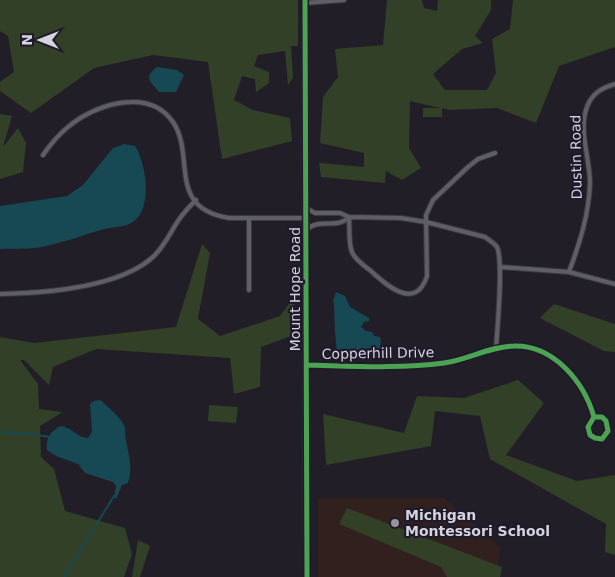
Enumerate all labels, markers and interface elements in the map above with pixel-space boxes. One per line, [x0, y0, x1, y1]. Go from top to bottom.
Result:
north arrow [15, 15, 65, 65]
text: N [19, 34, 35, 46]
street label: Dustin Road [567, 114, 585, 200]
street label: Mount Hope Road [287, 227, 303, 351]
street label: Copperhill Drive [322, 344, 434, 362]
place label: Michigan Montessori School [405, 507, 550, 539]
marker: Michigan Montessori School [389, 517, 401, 529]

